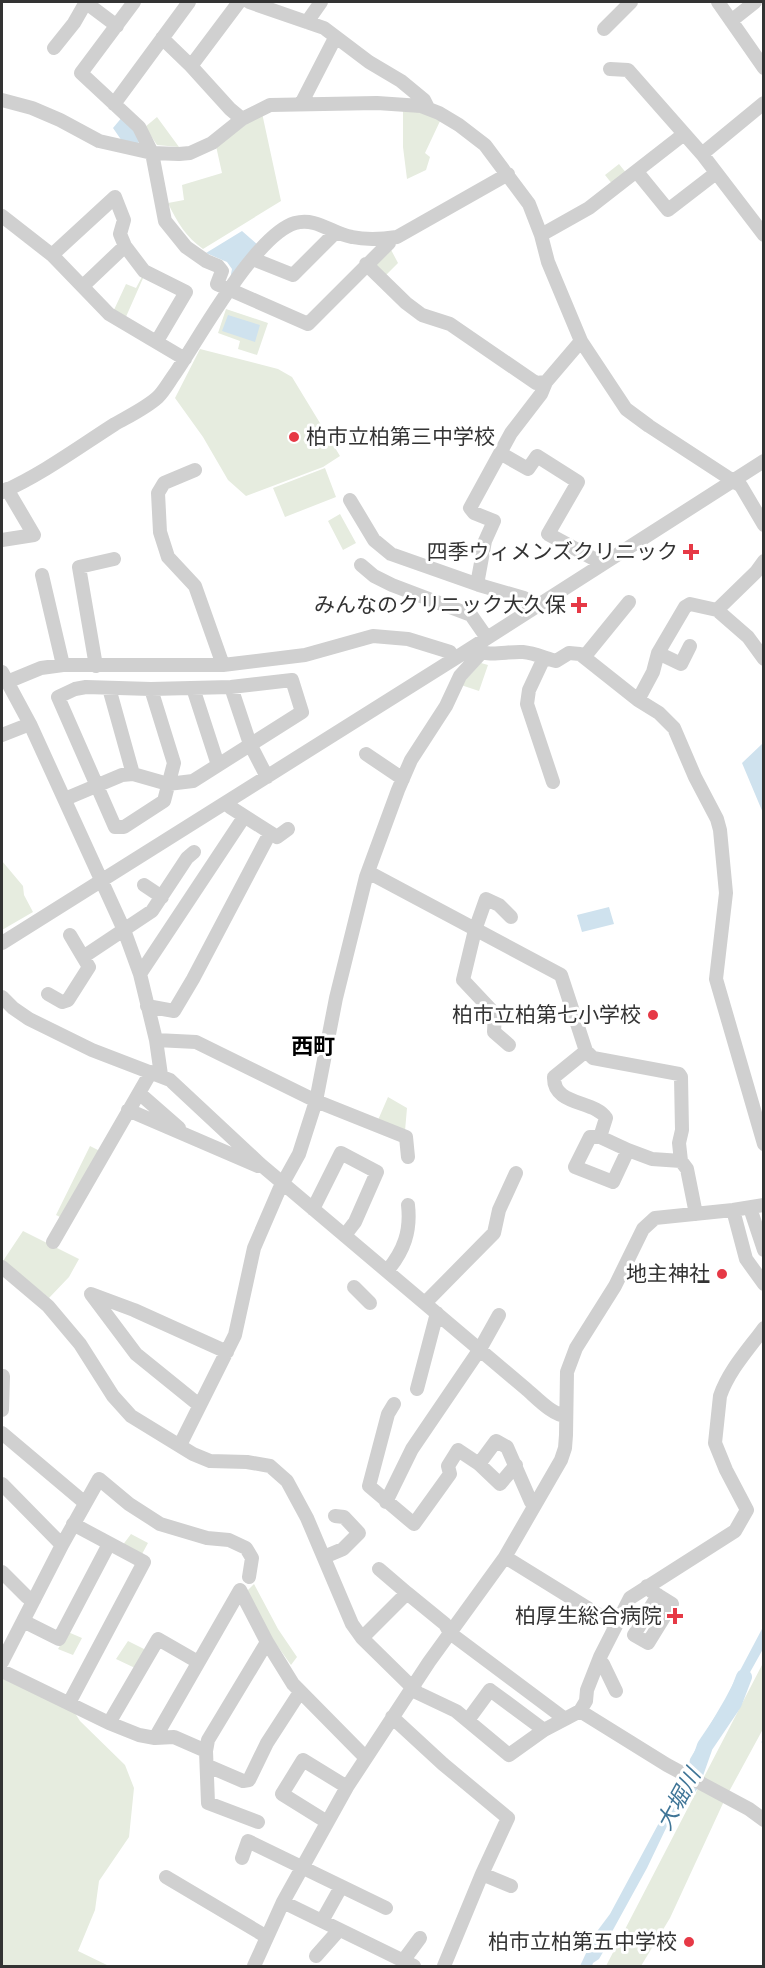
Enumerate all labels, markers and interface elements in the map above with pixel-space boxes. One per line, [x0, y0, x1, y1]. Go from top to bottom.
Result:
place label: 柏市立柏第三中学校 [306, 422, 495, 452]
marker: 柏市立柏第三中学校 [287, 430, 301, 444]
place label: 四季ウィメンズクリニック [426, 537, 678, 567]
marker: 四季ウィメンズクリニック [682, 543, 700, 561]
place label: みんなのクリニック大久保 [314, 590, 566, 620]
marker: みんなのクリニック大久保 [570, 596, 588, 614]
place label: 柏市立柏第七小学校 [452, 1000, 641, 1030]
marker: 柏市立柏第七小学校 [646, 1008, 660, 1022]
district label: 西町 [291, 1031, 335, 1063]
place label: 地主神社 [626, 1259, 710, 1289]
marker: 地主神社 [715, 1267, 729, 1281]
place label: 柏厚生総合病院 [515, 1601, 662, 1631]
marker: 柏厚生総合病院 [666, 1607, 684, 1625]
water label: 大堀川 [649, 1761, 710, 1836]
place label: 柏市立柏第五中学校 [488, 1927, 677, 1957]
marker: 柏市立柏第五中学校 [682, 1935, 696, 1949]

